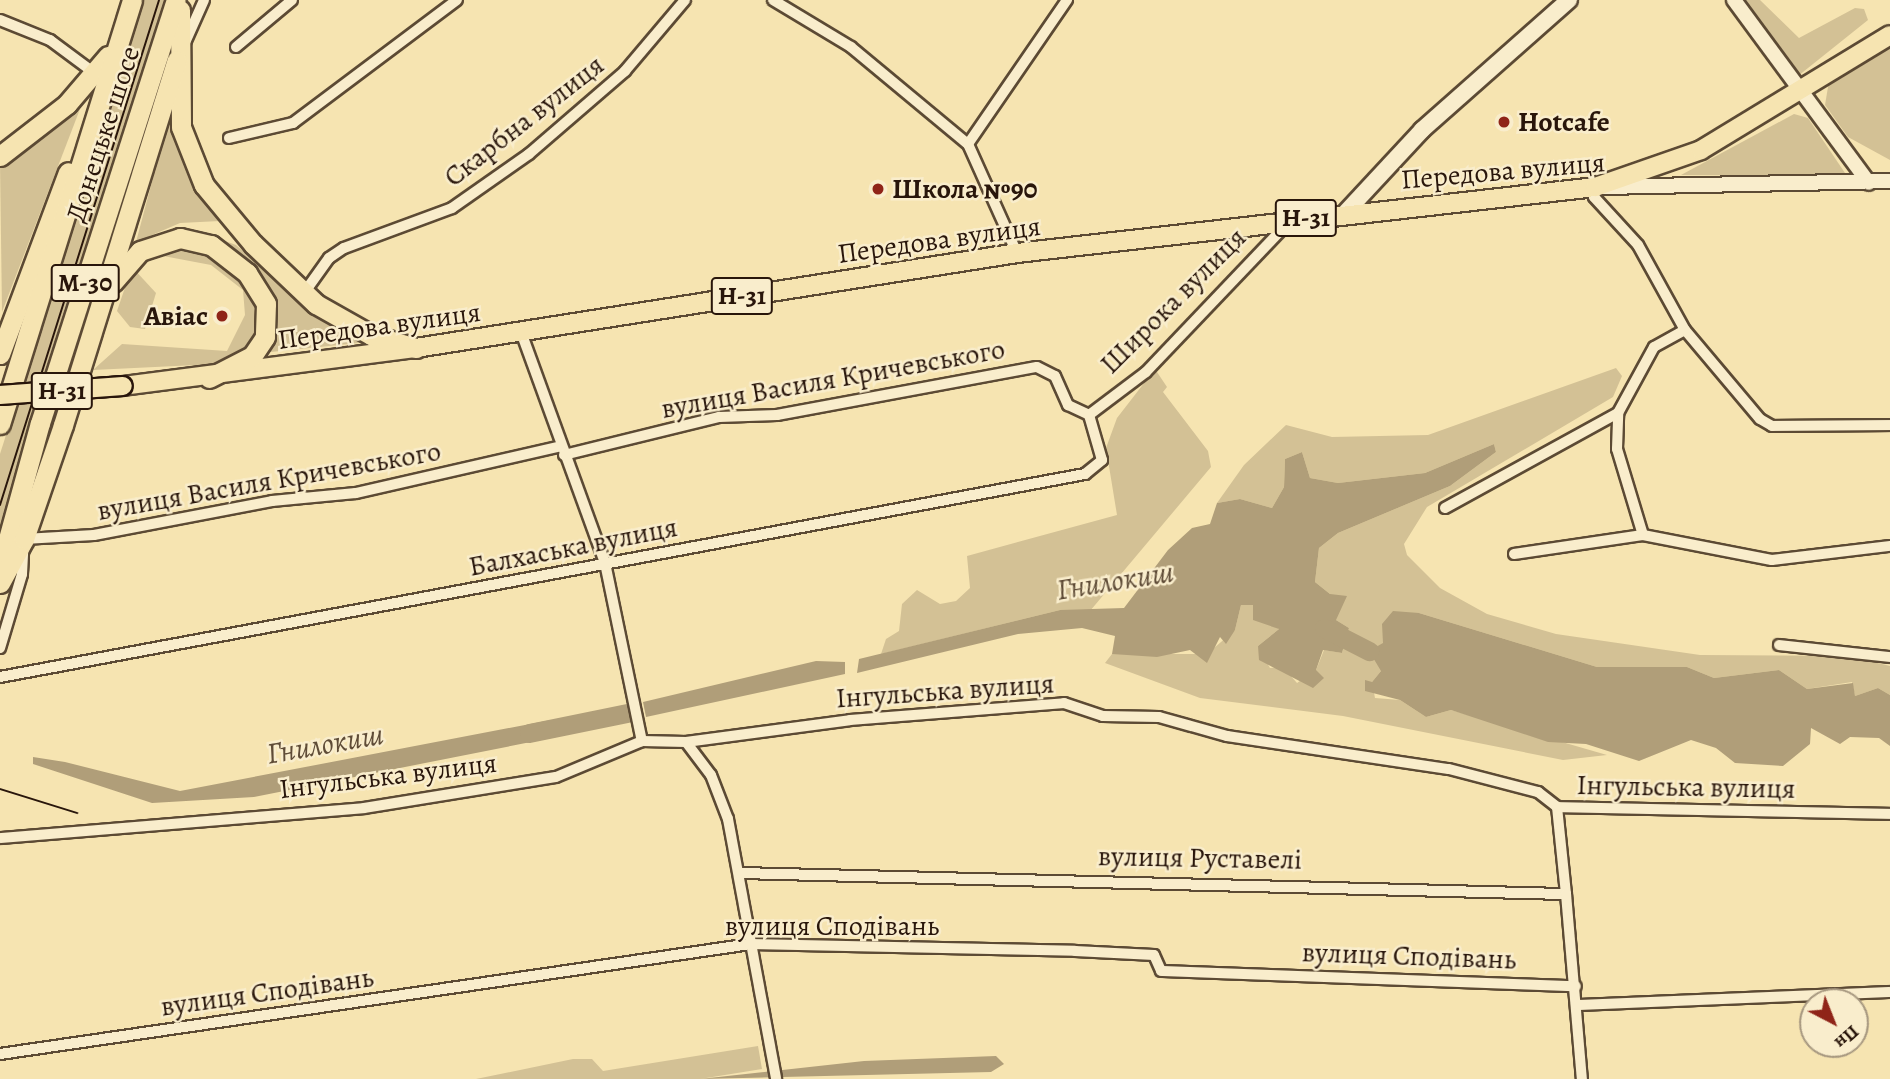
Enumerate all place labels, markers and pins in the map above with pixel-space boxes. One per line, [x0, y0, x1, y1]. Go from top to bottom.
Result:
place label: Hotcafe [1518, 105, 1610, 139]
marker: Hotcafe [1496, 114, 1512, 130]
place label: Школа №90 [892, 172, 1038, 206]
marker: Школа №90 [870, 181, 886, 197]
place label: Авіас [144, 299, 208, 333]
marker: Авіас [214, 308, 230, 324]

